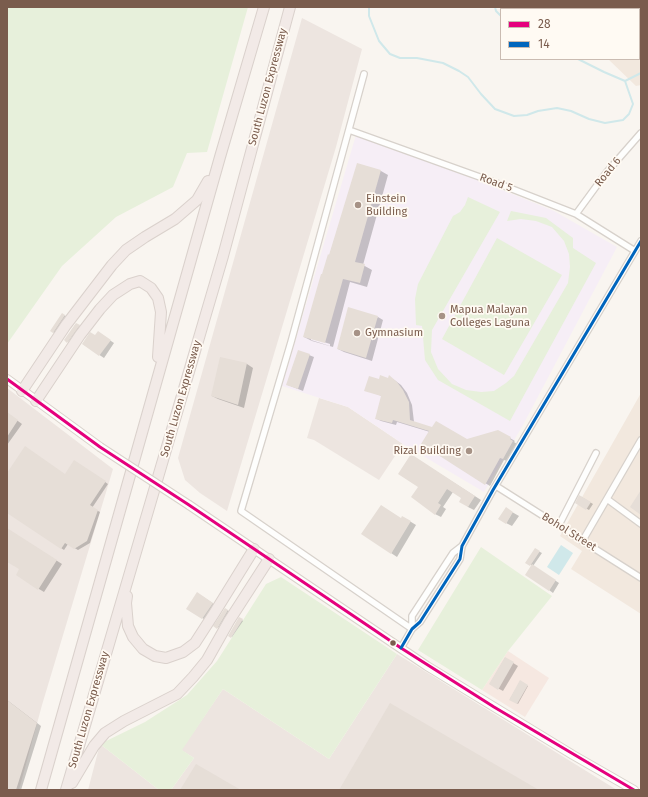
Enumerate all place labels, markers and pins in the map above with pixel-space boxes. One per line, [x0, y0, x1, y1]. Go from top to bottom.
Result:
place label: Einstein Building [366, 192, 407, 218]
marker: Einstein Building [353, 200, 363, 210]
place label: Mapua Malayan Colleges Laguna [450, 303, 530, 329]
marker: Mapua Malayan Colleges Laguna [437, 311, 447, 321]
place label: Gymnasium [365, 326, 423, 340]
marker: Gymnasium [352, 328, 362, 338]
place label: Rizal Building [393, 444, 461, 458]
marker: Rizal Building [464, 446, 474, 456]
unlabelled marker [388, 638, 398, 648]

